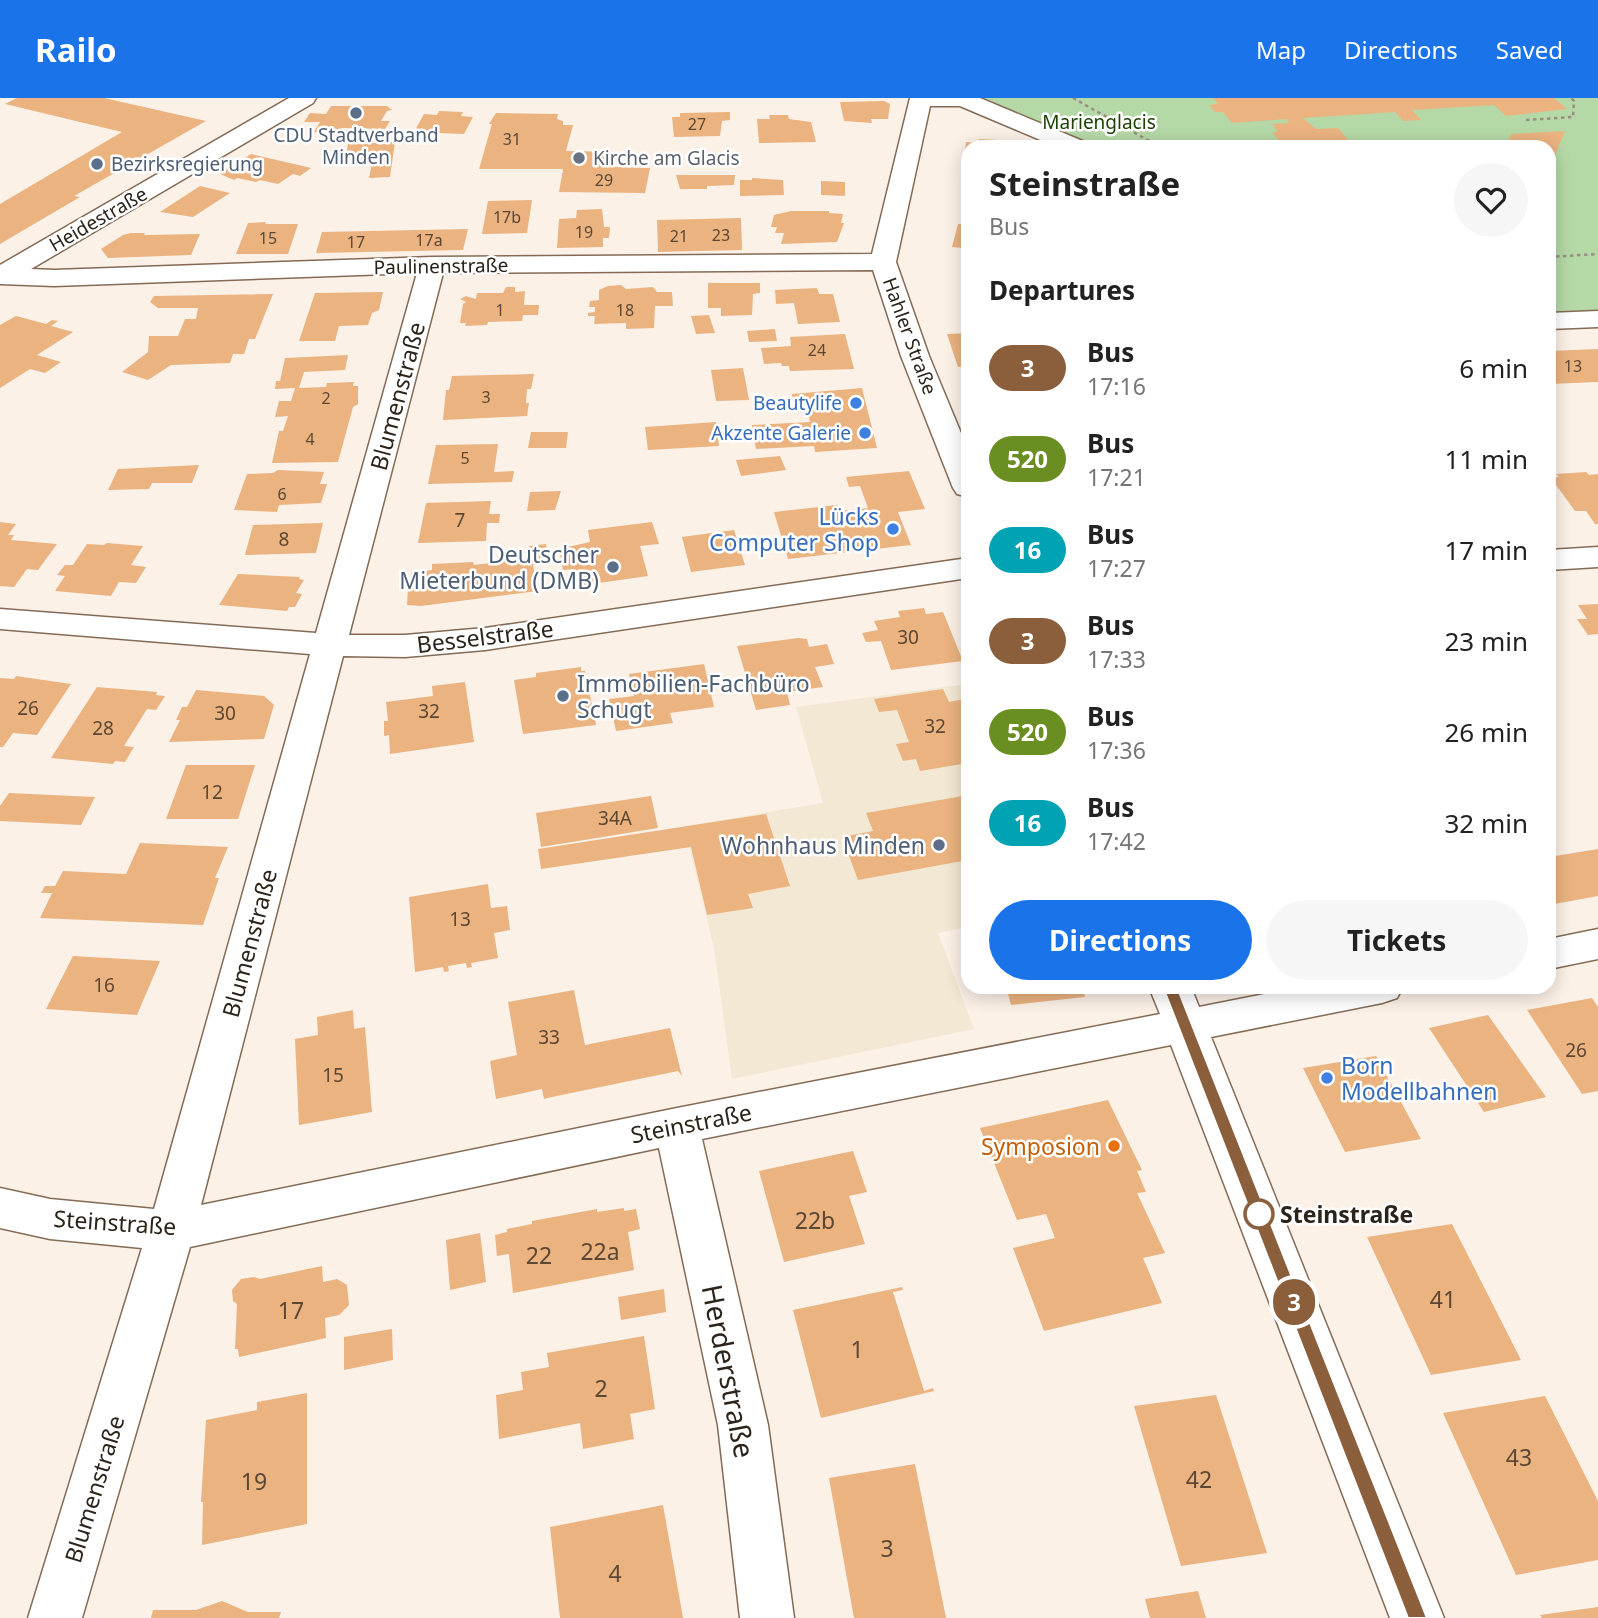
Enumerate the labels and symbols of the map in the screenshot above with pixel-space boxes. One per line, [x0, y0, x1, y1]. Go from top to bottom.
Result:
marker: CDU Stadtverband Minden [348, 105, 364, 121]
park label: Marienglacis [1042, 109, 1156, 135]
house number: 27 [688, 113, 706, 135]
place label: CDU Stadtverband Minden [273, 122, 439, 170]
house number: 31 [503, 128, 521, 150]
place label: Kirche am Glacis [593, 145, 740, 171]
marker: Kirche am Glacis [571, 150, 587, 166]
place label: Bezirksregierung [111, 151, 263, 177]
marker: Bezirksregierung [89, 156, 105, 172]
house number: 29 [595, 169, 613, 191]
street label: Heidestraße [44, 181, 152, 257]
house number: 17b [493, 206, 521, 228]
house number: 19 [575, 221, 593, 243]
house number: 23 [712, 224, 730, 246]
house number: 21 [670, 225, 688, 247]
house number: 15 [259, 227, 277, 249]
house number: 17a [415, 229, 443, 251]
house number: 17 [347, 231, 365, 253]
street label: Paulinenstraße [373, 252, 509, 280]
street label: Hahler Straße [877, 274, 943, 398]
house number: 1 [495, 299, 505, 321]
house number: 18 [616, 299, 634, 321]
street label: Blumenstraße [362, 318, 432, 474]
house number: 24 [808, 339, 826, 361]
house number: 13 [1564, 355, 1582, 377]
house number: 3 [481, 386, 491, 408]
house number: 2 [321, 387, 331, 409]
place label: Beautylife [753, 390, 842, 416]
marker: Beautylife [848, 395, 864, 411]
place label: Akzente Galerie [711, 420, 851, 446]
marker: Akzente Galerie [857, 425, 873, 441]
house number: 4 [305, 428, 315, 450]
house number: 5 [460, 447, 470, 469]
house number: 6 [277, 483, 287, 505]
place label: Lücks Computer Shop [709, 500, 879, 558]
house number: 7 [455, 507, 465, 533]
marker: Lücks Computer Shop [885, 521, 901, 537]
house number: 8 [279, 526, 289, 552]
place label: Deutscher Mieterbund (DMB) [399, 538, 599, 596]
marker: Deutscher Mieterbund (DMB) [605, 559, 621, 575]
street label: Besselstraße [415, 612, 555, 660]
house number: 30 [897, 624, 919, 650]
place label: Immobilien-Fachbüro Schugt [577, 667, 810, 725]
marker: Immobilien-Fachbüro Schugt [555, 688, 571, 704]
house number: 26 [17, 695, 39, 721]
house number: 32 [418, 698, 440, 724]
house number: 30 [214, 700, 236, 726]
house number: 32 [924, 713, 946, 739]
house number: 28 [92, 715, 114, 741]
house number: 12 [201, 779, 223, 805]
house number: 34A [598, 805, 633, 831]
place label: Wohnhaus Minden [721, 829, 925, 861]
marker: Wohnhaus Minden [931, 837, 947, 853]
street label: Blumenstraße [214, 865, 284, 1021]
house number: 13 [449, 906, 471, 932]
house number: 16 [93, 972, 115, 998]
house number: 33 [538, 1024, 560, 1050]
house number: 26 [1565, 1037, 1587, 1063]
place label: Born Modellbahnen [1341, 1049, 1497, 1107]
house number: 15 [322, 1062, 344, 1088]
marker: Born Modellbahnen [1319, 1070, 1335, 1086]
street label: Steinstraße [628, 1096, 754, 1150]
place label: Symposion [981, 1130, 1100, 1162]
marker: Symposion [1106, 1138, 1122, 1154]
place label: Steinstraße [1280, 1198, 1413, 1230]
marker: Steinstraße [1244, 1199, 1274, 1229]
street label: Steinstraße [53, 1202, 177, 1242]
house number: 22b [795, 1204, 835, 1236]
house number: 22a [580, 1235, 620, 1267]
house number: 22 [526, 1239, 552, 1271]
line badge: 3 [1271, 1279, 1317, 1325]
street label: Herderstraße [694, 1281, 764, 1461]
house number: 41 [1430, 1283, 1456, 1315]
house number: 17 [278, 1294, 304, 1326]
house number: 1 [850, 1333, 864, 1365]
house number: 2 [594, 1372, 608, 1404]
street label: Blumenstraße [56, 1411, 132, 1567]
house number: 43 [1506, 1441, 1532, 1473]
house number: 42 [1186, 1463, 1212, 1495]
house number: 19 [241, 1465, 267, 1497]
house number: 3 [880, 1532, 894, 1564]
house number: 4 [608, 1557, 622, 1589]

